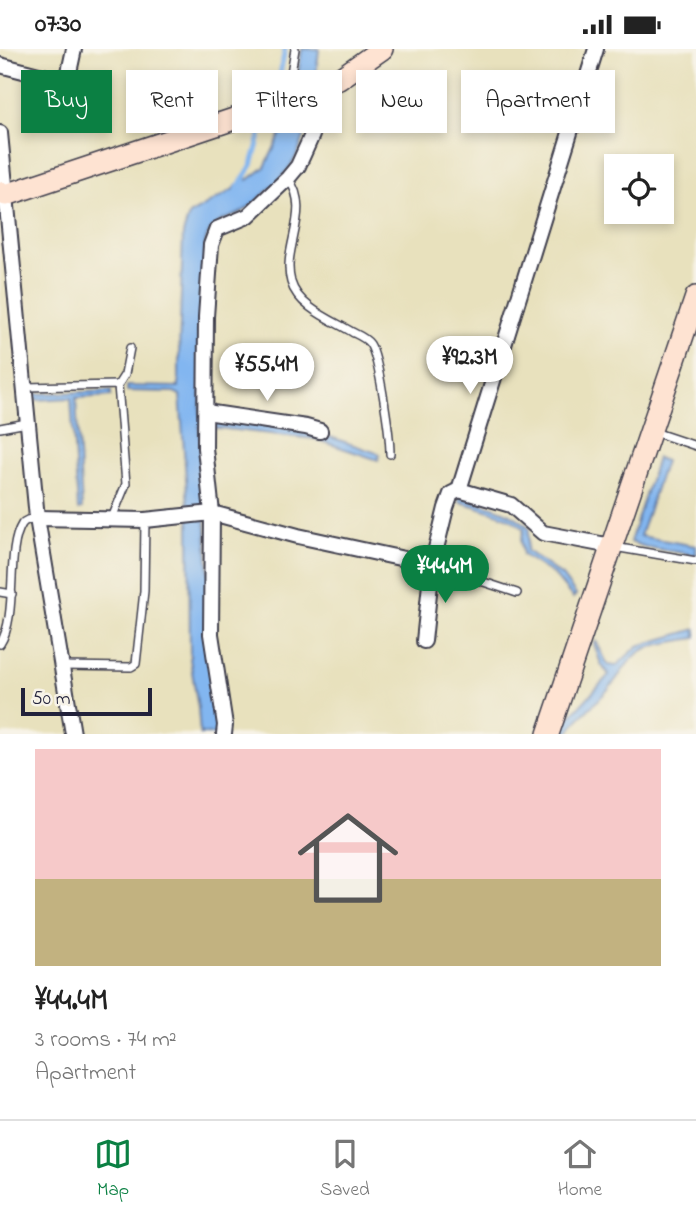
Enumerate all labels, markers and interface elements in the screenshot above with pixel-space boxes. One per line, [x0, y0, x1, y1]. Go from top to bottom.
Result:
text: 07:30 [35, 6, 81, 44]
chip: Buy [21, 70, 112, 133]
chip: Rent [126, 70, 218, 133]
chip: Filters [232, 70, 342, 133]
chip: New [356, 70, 447, 133]
chip: Apartment [461, 70, 615, 133]
map controls [604, 154, 674, 224]
button: locate [604, 154, 674, 224]
pin: ¥92.3M [413, 337, 527, 396]
text: ¥92.3M [442, 342, 498, 375]
pin: ¥55.4M [210, 343, 324, 403]
text: ¥55.4M [235, 349, 299, 382]
pin: ¥44.4M [388, 545, 502, 605]
text: ¥44.4M [417, 551, 473, 584]
scale bar [21, 685, 152, 717]
text: 50 m [32, 686, 71, 713]
icon: home [285, 795, 411, 921]
text: ¥44.4M [35, 980, 108, 1024]
text: 3 rooms · 74 m² [35, 1024, 177, 1057]
text: Apartment [35, 1057, 136, 1090]
tab: Map [94, 1135, 132, 1204]
tab: Saved [320, 1135, 370, 1204]
tab: Home [558, 1135, 602, 1204]

